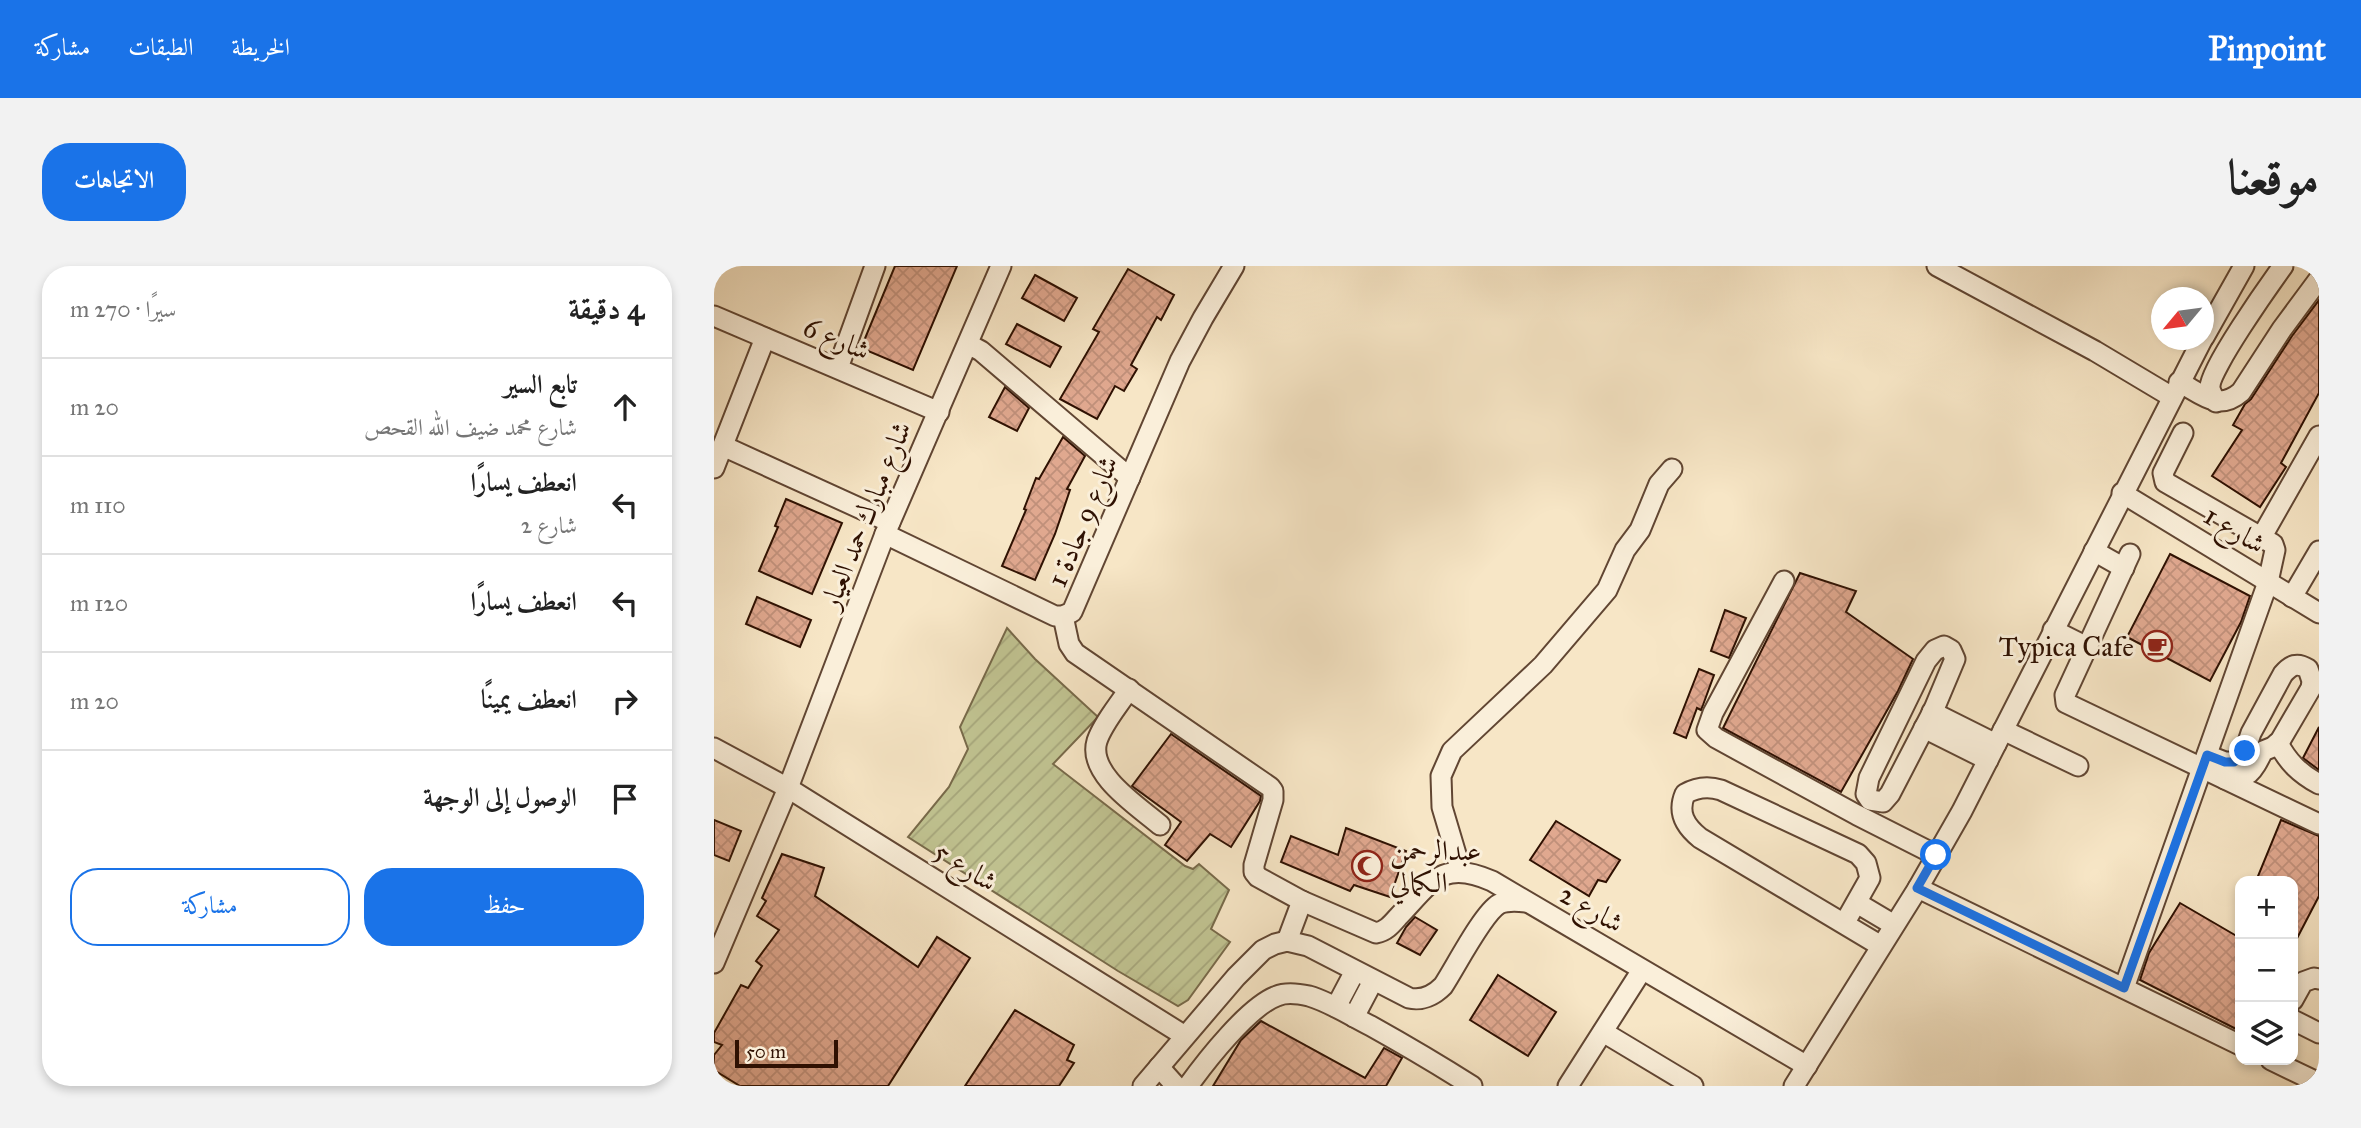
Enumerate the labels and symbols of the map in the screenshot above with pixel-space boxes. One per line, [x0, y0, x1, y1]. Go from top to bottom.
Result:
north arrow [2151, 287, 2214, 350]
street label: شارع 6 [796, 309, 875, 374]
street label: شارع مبارك حمد العيار [811, 416, 925, 619]
street label: شارع 9 جادة 1 [1039, 450, 1131, 594]
street label: شارع 1 [2194, 498, 2272, 566]
place label: Typica Cafe [1999, 629, 2134, 664]
cafe icon: Typica Cafe [2140, 629, 2174, 663]
route end [2229, 735, 2260, 766]
place label: عبدالرحمن الكمالي [1390, 833, 1481, 905]
street label: شارع 5 [925, 834, 1004, 904]
route start [1920, 839, 1951, 870]
mosque icon: عبدالرحمن الكمالي [1350, 849, 1384, 883]
street label: شارع 2 [1550, 876, 1630, 946]
scale bar [735, 1037, 838, 1069]

